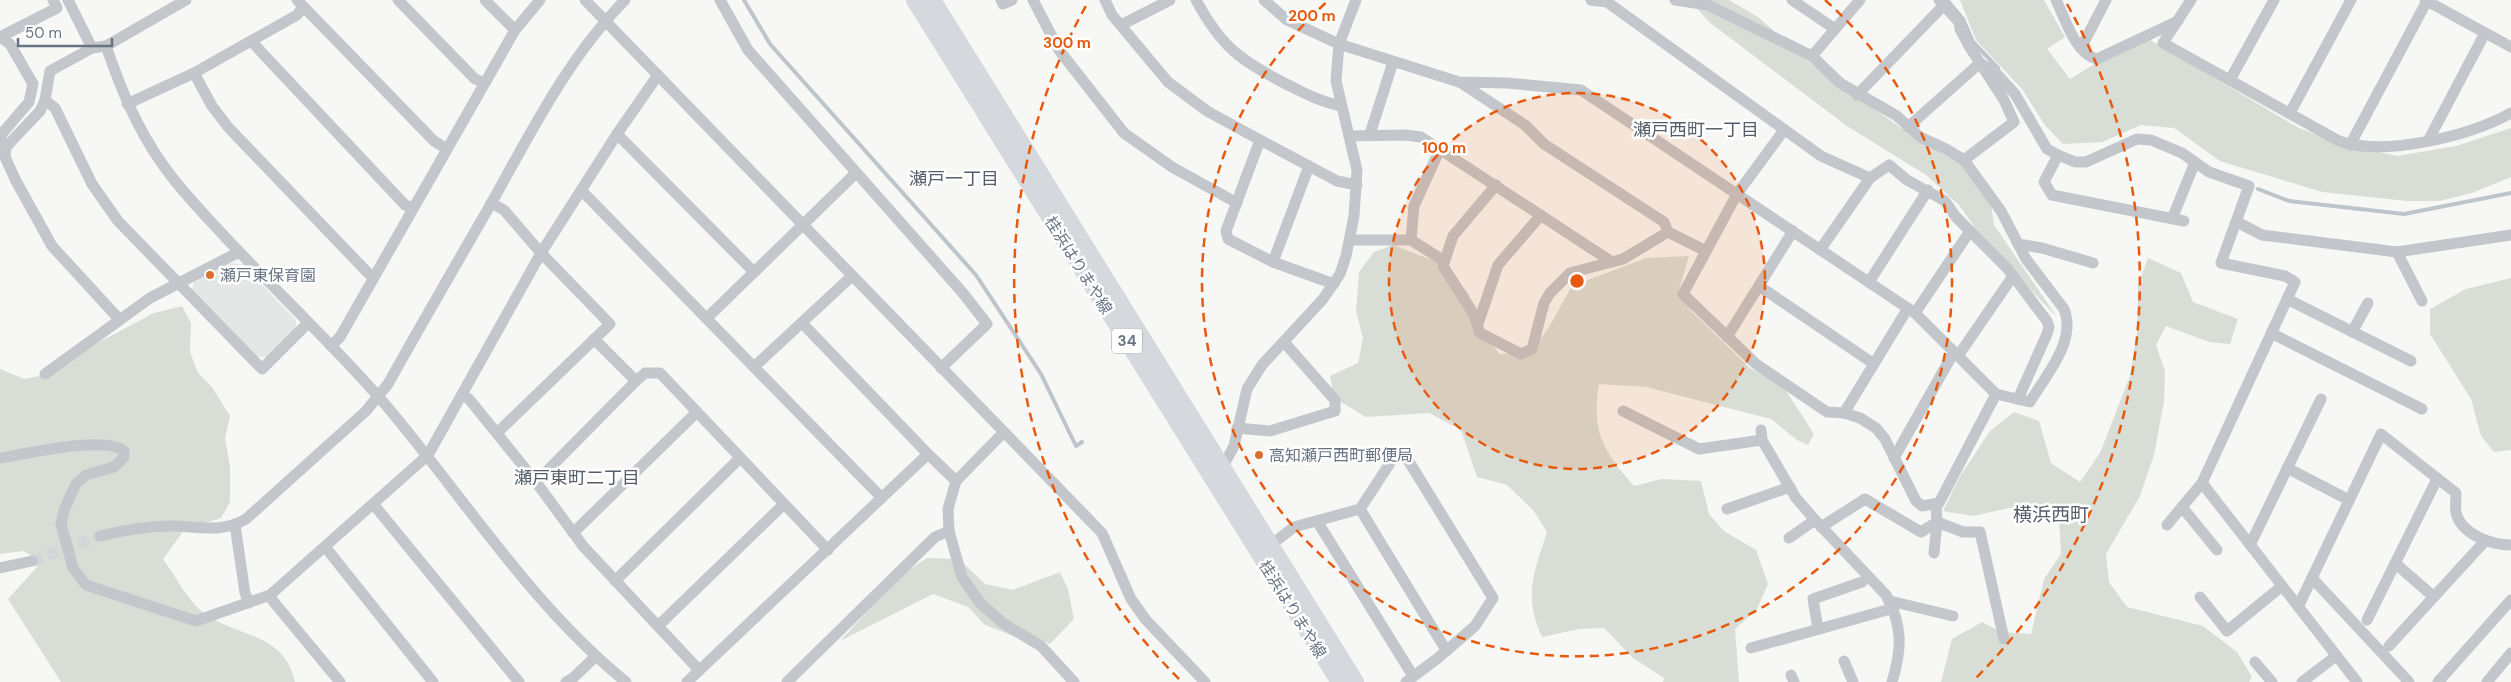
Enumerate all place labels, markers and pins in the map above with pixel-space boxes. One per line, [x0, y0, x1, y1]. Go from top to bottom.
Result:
place label: 瀬戸東保育園 [220, 265, 316, 286]
marker: 瀬戸東保育園 [204, 269, 216, 281]
centre of rings [1568, 272, 1586, 290]
place label: 高知瀬戸西町郵便局 [1269, 445, 1413, 466]
marker: 高知瀬戸西町郵便局 [1253, 449, 1265, 461]

